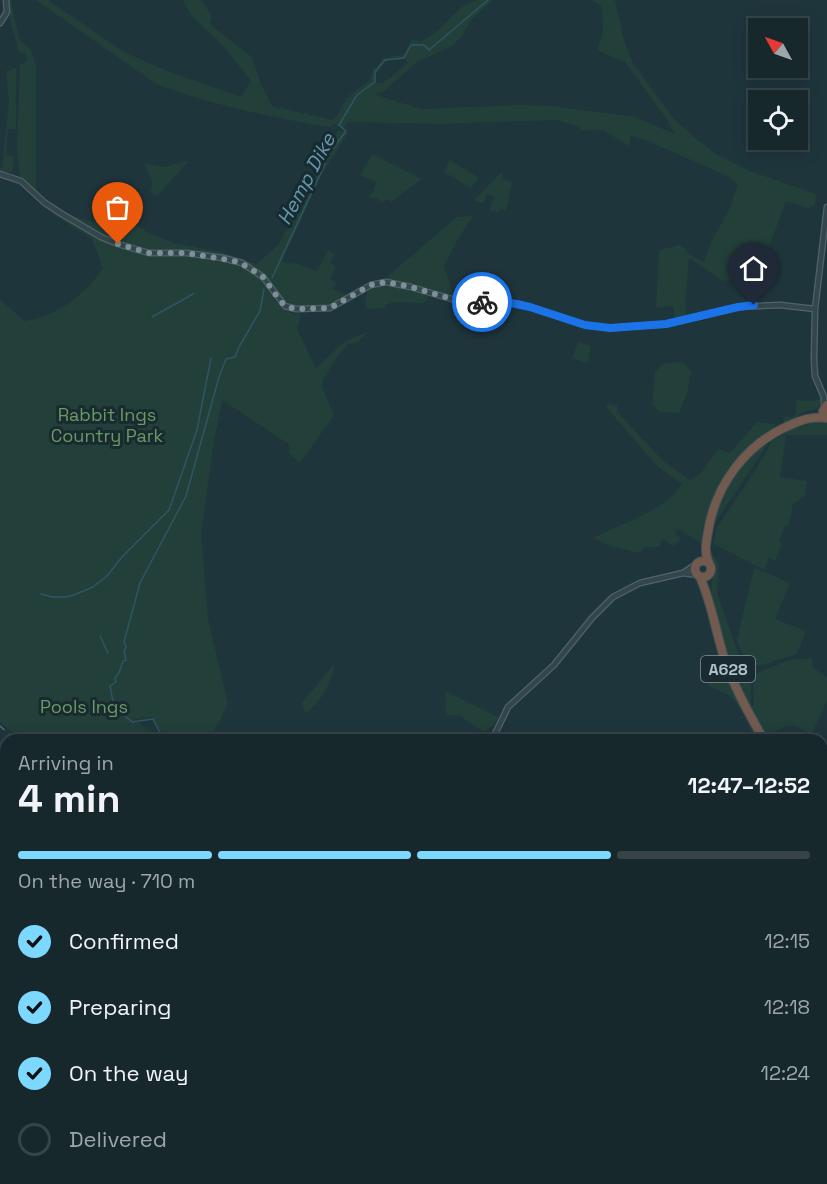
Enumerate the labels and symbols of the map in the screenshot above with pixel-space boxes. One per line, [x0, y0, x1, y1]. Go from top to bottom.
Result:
north arrow [748, 18, 808, 78]
water label: Hemp Dike [271, 128, 342, 229]
pin [92, 182, 143, 244]
pin [728, 243, 779, 305]
courier [452, 272, 512, 332]
park label: Rabbit Ings Country Park [51, 403, 164, 447]
road number: A628 [701, 656, 755, 682]
park label: Pools Ings [40, 695, 128, 718]

